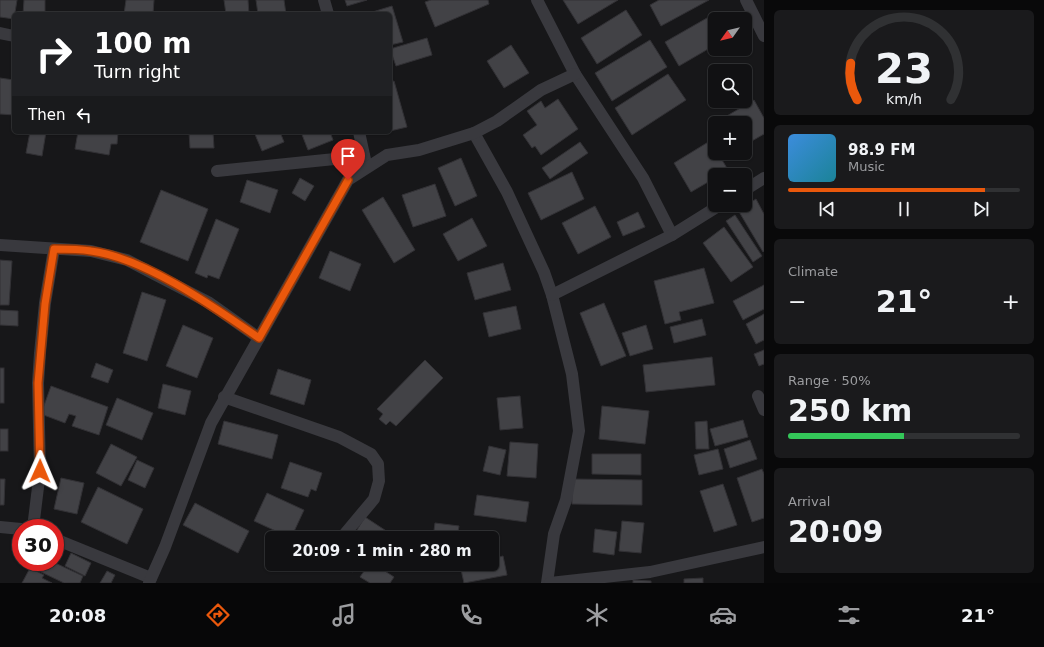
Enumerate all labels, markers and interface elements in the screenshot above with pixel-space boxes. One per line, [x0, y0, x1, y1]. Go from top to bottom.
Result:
north arrow [708, 12, 752, 56]
map controls [708, 12, 752, 212]
text: 100 m [94, 27, 191, 60]
icon: right [28, 28, 80, 80]
text: 23 [875, 44, 933, 93]
text: Turn right [94, 61, 180, 82]
button: search [708, 64, 752, 108]
text: km/h [886, 91, 922, 107]
icon: left [73, 104, 95, 126]
text: Then [28, 106, 65, 124]
button: + [708, 116, 752, 160]
pin [331, 139, 365, 180]
text: 98.9 FM [848, 141, 915, 159]
icon: arrive [337, 145, 359, 167]
text: Music [848, 159, 885, 174]
button: − [708, 168, 752, 212]
icon: previous [816, 198, 838, 220]
icon: pause [893, 198, 915, 220]
icon: next [970, 198, 992, 220]
text: Climate [788, 264, 838, 279]
text: 21° [876, 284, 932, 319]
text: − [788, 289, 806, 314]
text: + [1002, 289, 1020, 314]
text: Range · 50% [788, 373, 871, 388]
text: 250 km [788, 393, 912, 428]
position arrow [19, 450, 61, 492]
text: Arrival [788, 494, 830, 509]
text: 20:09 [788, 514, 884, 549]
speed limit sign: 30 [12, 519, 64, 571]
text: 20:09 · 1 min · 280 m [292, 542, 472, 560]
icon: directions [204, 601, 232, 629]
icon: music [330, 601, 358, 629]
icon: phone [457, 601, 485, 629]
icon: climate [583, 601, 611, 629]
icon: car [709, 601, 737, 629]
icon: filters [835, 601, 863, 629]
text: 20:08 [49, 605, 106, 626]
text: 21° [961, 605, 995, 626]

